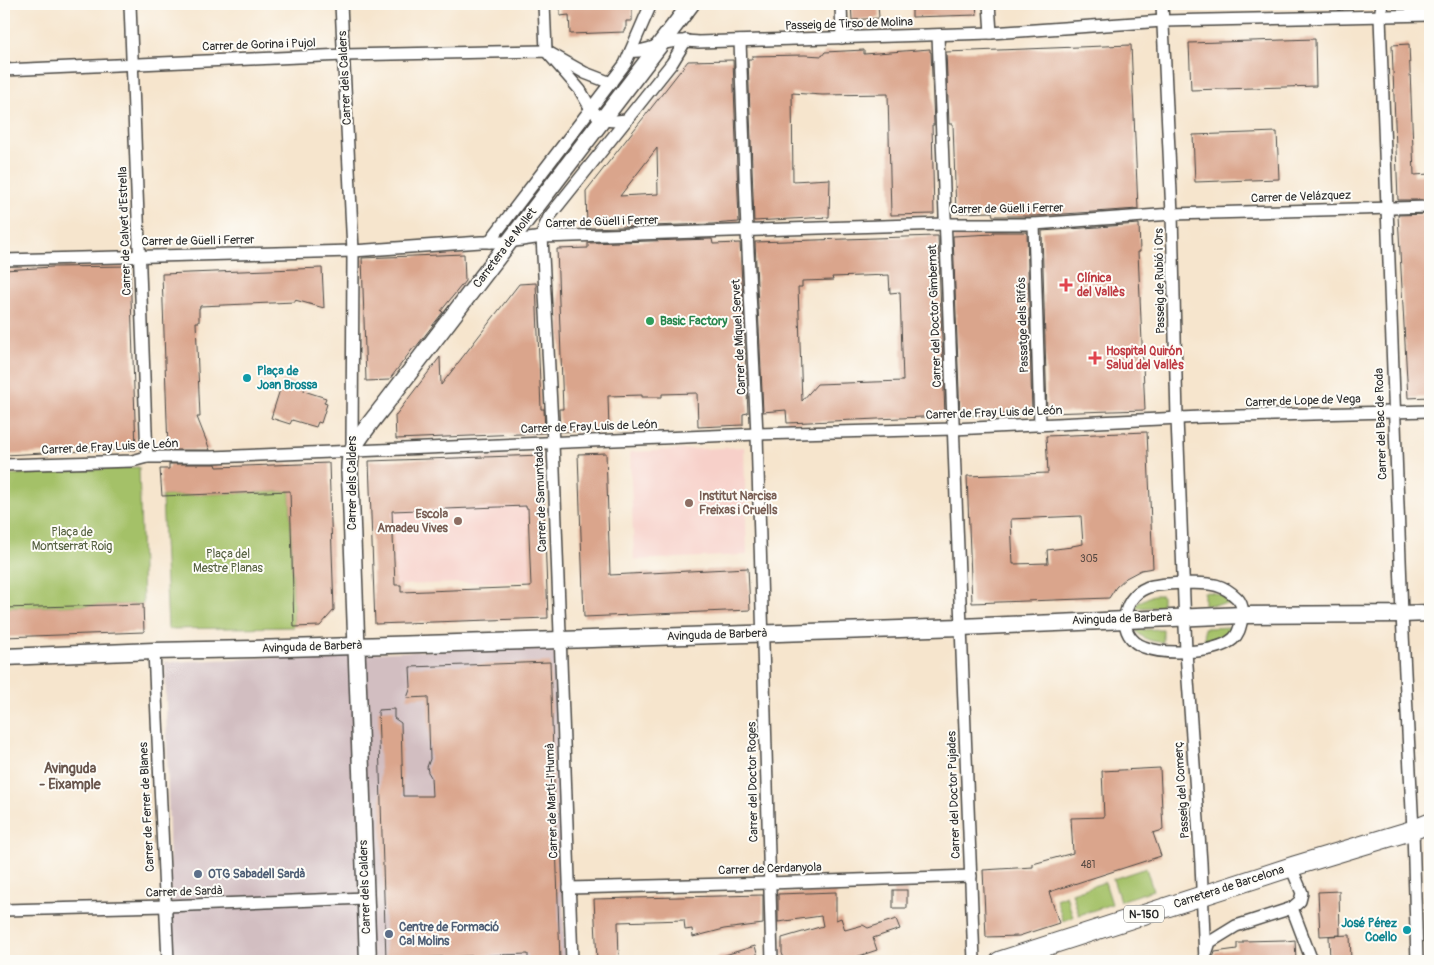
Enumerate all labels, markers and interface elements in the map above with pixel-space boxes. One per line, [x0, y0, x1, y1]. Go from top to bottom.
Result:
street label: Passeig de Tirso de Molina [785, 14, 914, 34]
street label: Carrer dels Calders [335, 30, 355, 125]
street label: Carrer de Gorina i Pujol [202, 36, 316, 54]
street label: Carrer de Calvet d'Estrella [115, 166, 135, 296]
street label: Carrer de Velázquez [1251, 188, 1351, 206]
street label: Carrer de Güell i Ferrer [950, 201, 1064, 217]
street label: Carretera de Mollet [470, 205, 540, 291]
street label: Carrer de Güell i Ferrer [545, 213, 659, 231]
street label: Passeig de Rubió i Ors [1152, 227, 1168, 334]
street label: Carrer de Güell i Ferrer [141, 233, 255, 249]
street label: Carrer del Doctor Gimbernat [925, 244, 945, 388]
place label: Clínica del Vallès [1077, 271, 1125, 300]
street label: Passatge dels Rifós [1014, 276, 1032, 373]
marker: Clínica del Vallès [1059, 278, 1073, 292]
street label: Carrer de Miquel Servet [728, 279, 750, 395]
place label: Basic Factory [660, 314, 728, 329]
marker: Basic Factory [644, 315, 656, 327]
place label: Hospital Quirón Salud del Vallès [1106, 344, 1184, 373]
marker: Hospital Quirón Salud del Vallès [1088, 351, 1102, 365]
place label: Plaça de Joan Brossa [257, 364, 318, 393]
street label: Carrer del Bac de Roda [1372, 367, 1390, 480]
marker: Plaça de Joan Brossa [241, 372, 253, 384]
street label: Carrer de Lope de Vega [1245, 391, 1361, 411]
street label: Carrer de Fray Luis de León [925, 403, 1063, 423]
street label: Carrer de Fray Luis de León [520, 417, 658, 437]
street label: Carrer dels Calders [345, 435, 360, 530]
street label: Carrer de Fray Luis de León [41, 436, 179, 458]
street label: Carrer de Samuntada [532, 445, 550, 552]
place label: Institut Narcisa Freixas i Cruells [699, 489, 778, 518]
marker: Institut Narcisa Freixas i Cruells [683, 497, 695, 509]
place label: Escola Amadeu Vives [377, 507, 449, 536]
marker: Escola Amadeu Vives [452, 515, 464, 527]
park label: Plaça de Montserrat Roig [32, 525, 112, 554]
park label: Plaça del Mestre Planas [193, 547, 264, 576]
house number: 305 [1080, 553, 1098, 565]
street label: Avinguda de Barberà [1072, 610, 1173, 628]
street label: Avinguda de Barberà [667, 626, 768, 644]
street label: Avinguda de Barberà [262, 638, 363, 656]
street label: Carrer del Doctor Roges [744, 721, 762, 842]
street label: Carrer del Doctor Pujades [944, 730, 964, 859]
street label: Carrer de Ferrer de Blanes [136, 741, 158, 872]
street label: Passeig del Comerç [1171, 741, 1193, 839]
street label: Carrer de Martí-l'Humà [542, 743, 562, 859]
district label: Avinguda - Eixample [39, 760, 102, 793]
street label: Carrer dels Calders [356, 839, 374, 934]
house number: 481 [1081, 859, 1095, 871]
street label: Carrer de Cerdanyola [718, 860, 822, 878]
street label: Carretera de Barcelona [1172, 862, 1286, 912]
place label: OTG Sabadell Sardà [208, 867, 306, 882]
marker: OTG Sabadell Sardà [192, 868, 204, 880]
street label: Carrer de Sardà [145, 883, 223, 901]
road number: N-150 [1124, 906, 1164, 922]
place label: José Pérez Coello [1341, 916, 1398, 945]
place label: Centre de Formació Cal Molins [399, 920, 499, 949]
marker: José Pérez Coello [1401, 924, 1413, 936]
marker: Centre de Formació Cal Molins [383, 928, 395, 940]

